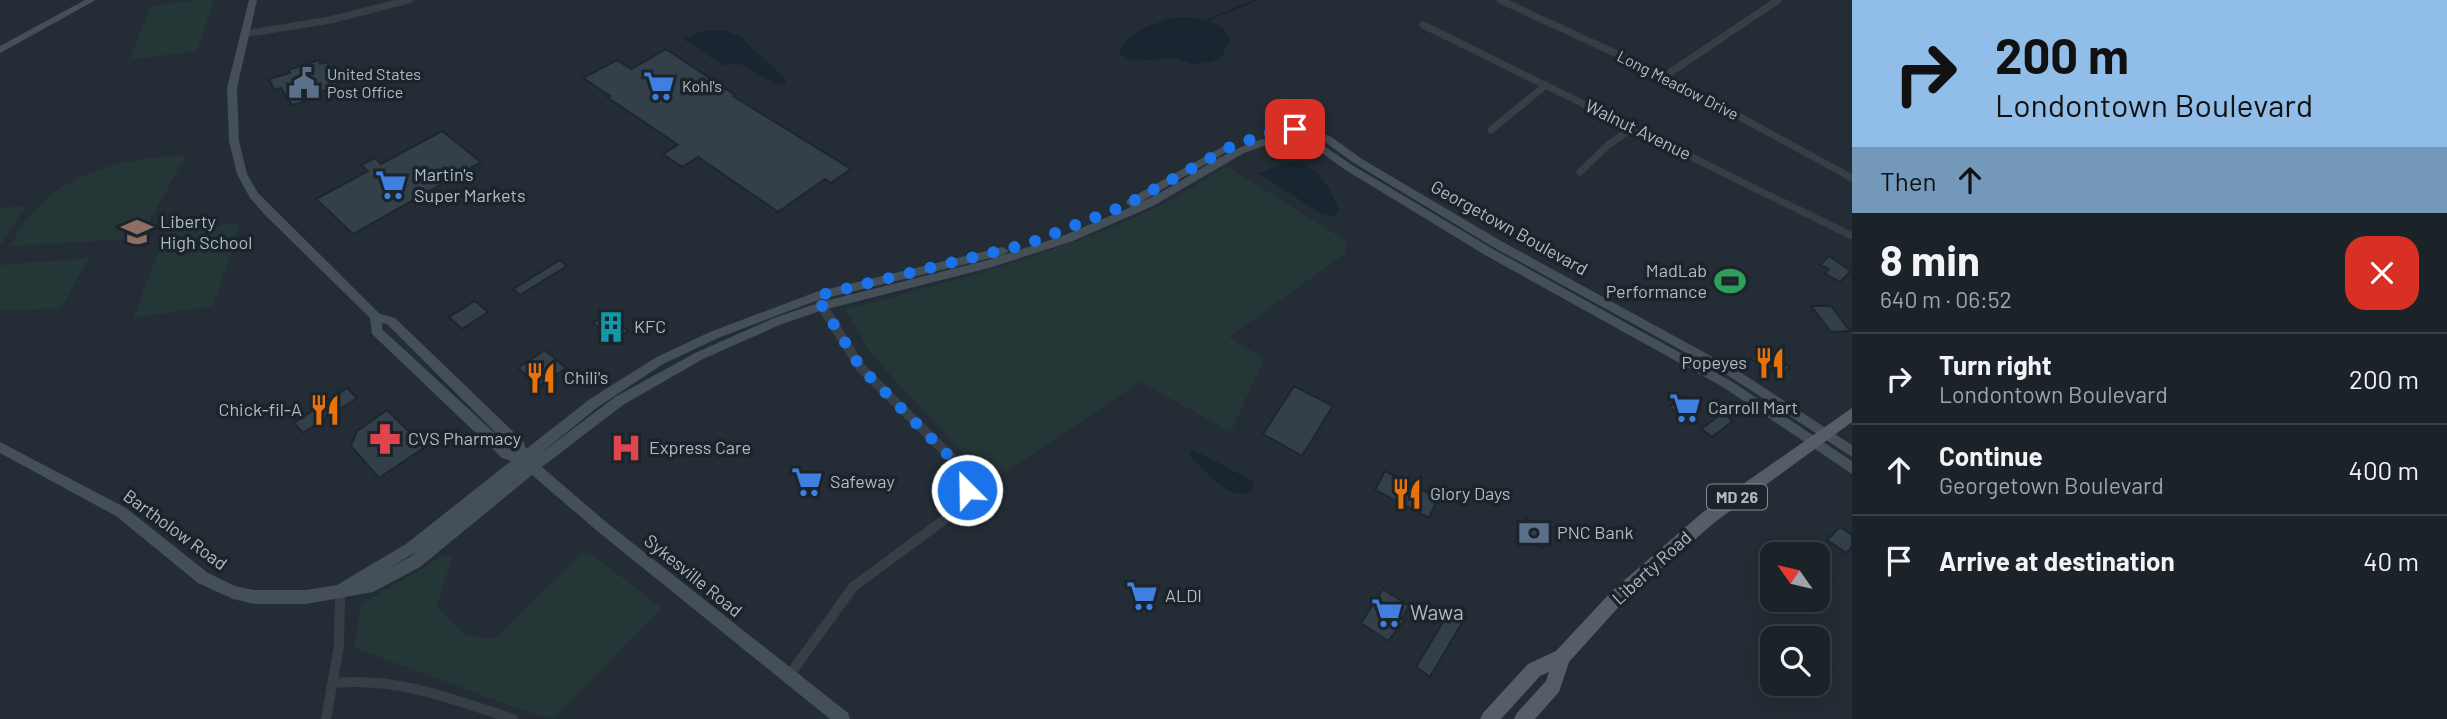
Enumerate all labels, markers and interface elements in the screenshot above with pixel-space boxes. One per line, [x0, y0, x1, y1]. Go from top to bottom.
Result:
text: 200 m [1995, 25, 2129, 84]
icon: right [1880, 28, 1971, 119]
street label: Long Meadow Drive [1614, 46, 1742, 123]
place label: United States Post Office [327, 64, 421, 101]
public building icon: United States Post Office [287, 66, 321, 100]
supermarket icon: Kohl's [642, 69, 676, 103]
place label: Kohl's [682, 76, 722, 95]
text: Londontown Boulevard [1995, 85, 2313, 123]
street label: Walnut Avenue [1582, 94, 1695, 164]
pin [1265, 99, 1325, 159]
icon: arrive [1276, 110, 1314, 148]
icon: ahead [1951, 161, 1989, 199]
place label: Martin's Super Markets [414, 163, 526, 206]
text: Then [1880, 165, 1937, 196]
supermarket icon: Martin's Super Markets [374, 168, 408, 202]
street label: Georgetown Boulevard [1427, 175, 1592, 279]
place label: Liberty High School [160, 210, 253, 253]
school or university icon: Liberty High School [120, 215, 154, 249]
text: 8 min [1880, 234, 1980, 284]
button: close [2345, 236, 2419, 310]
place label: MadLab Performance [1606, 259, 1707, 302]
sports icon: MadLab Performance [1713, 264, 1747, 298]
text: 640 m · 06:52 [1880, 285, 2012, 313]
building icon: KFC [594, 310, 628, 344]
place label: KFC [634, 315, 666, 337]
restaurant icon: Popeyes [1753, 346, 1787, 380]
text: Turn right [1939, 349, 2052, 380]
place label: Popeyes [1682, 351, 1747, 373]
icon: right [1880, 360, 1918, 398]
restaurant icon: Chili's [524, 361, 558, 395]
text: 200 m [2349, 363, 2419, 394]
place label: Chili's [564, 366, 609, 388]
text: Londontown Boulevard [1939, 380, 2168, 408]
supermarket icon: Carroll Mart [1668, 391, 1702, 425]
restaurant icon: Chick-fil-A [308, 393, 342, 427]
place label: Carroll Mart [1708, 396, 1798, 418]
place label: Chick-fil-A [218, 398, 302, 420]
pharmacy icon: CVS Pharmacy [368, 422, 402, 456]
place label: CVS Pharmacy [408, 427, 521, 449]
hospital icon: Express Care [609, 431, 643, 465]
place label: Express Care [649, 436, 751, 458]
text: Continue [1939, 440, 2043, 471]
icon: ahead [1880, 451, 1918, 489]
position arrow [930, 453, 1004, 527]
text: 400 m [2349, 454, 2419, 485]
supermarket icon: Safeway [790, 465, 824, 499]
place label: Safeway [830, 470, 895, 492]
text: Georgetown Boulevard [1939, 471, 2164, 499]
restaurant icon: Glory Days [1390, 477, 1424, 511]
place label: Glory Days [1430, 482, 1510, 504]
street label: Bartholow Road [119, 484, 232, 574]
road number: MD 26 [1707, 484, 1767, 510]
bank icon: PNC Bank [1517, 516, 1551, 550]
place label: PNC Bank [1557, 521, 1633, 543]
street label: Liberty Road [1607, 526, 1696, 609]
street label: Sykesville Road [640, 529, 747, 621]
north arrow [1760, 542, 1830, 612]
map controls [1760, 542, 1830, 696]
icon: arrive [1880, 542, 1918, 580]
text: Arrive at destination [1939, 545, 2175, 576]
text: 40 m [2363, 545, 2419, 576]
supermarket icon: ALDI [1125, 579, 1159, 613]
place label: ALDI [1165, 584, 1202, 606]
supermarket icon: Wawa [1370, 596, 1404, 630]
place label: Wawa [1410, 599, 1464, 624]
button: search [1760, 626, 1830, 696]

